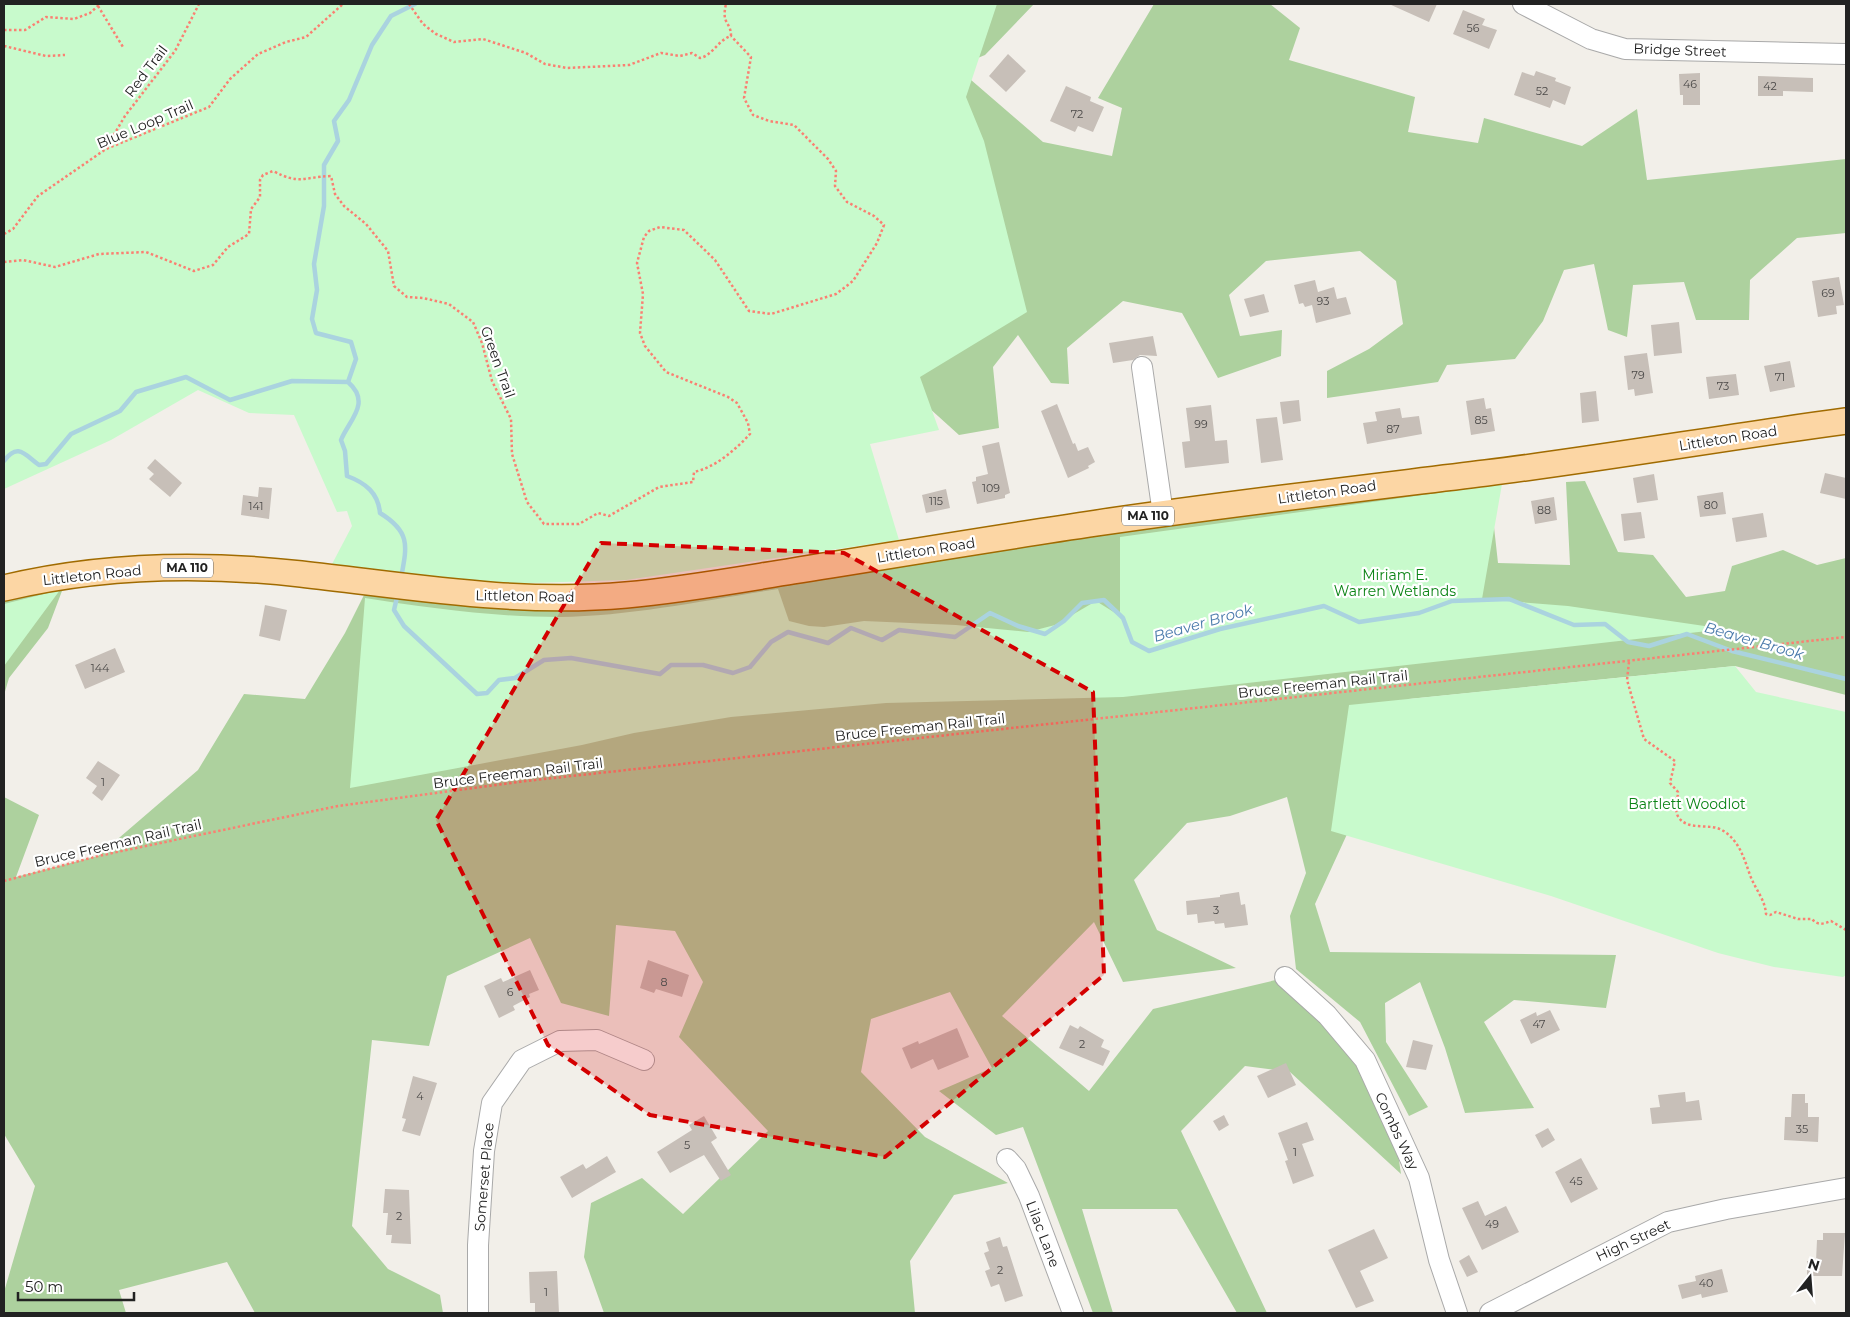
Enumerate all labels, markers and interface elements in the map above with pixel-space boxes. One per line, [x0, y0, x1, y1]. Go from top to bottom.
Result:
house number: 56 [1467, 21, 1480, 35]
street label: Bridge Street [1633, 39, 1727, 61]
street label: Red Trail [121, 41, 171, 101]
house number: 46 [1683, 77, 1697, 91]
house number: 42 [1763, 79, 1777, 93]
house number: 52 [1536, 84, 1548, 98]
street label: Blue Loop Trail [94, 96, 196, 152]
house number: 72 [1071, 107, 1083, 121]
house number: 69 [1821, 286, 1835, 300]
house number: 93 [1317, 294, 1329, 308]
street label: Green Trail [477, 324, 519, 400]
house number: 79 [1631, 368, 1645, 382]
house number: 71 [1775, 370, 1785, 384]
house number: 73 [1717, 379, 1729, 393]
house number: 85 [1474, 413, 1488, 427]
house number: 99 [1194, 417, 1208, 431]
street label: Littleton Road [1678, 421, 1778, 455]
house number: 87 [1386, 422, 1400, 436]
street label: Littleton Road [1277, 476, 1377, 508]
house number: 109 [982, 481, 1000, 495]
house number: 115 [929, 494, 943, 508]
house number: 80 [1704, 498, 1718, 512]
house number: 141 [249, 499, 263, 513]
house number: 88 [1537, 503, 1551, 517]
road number: MA 110 [1122, 506, 1174, 526]
street label: Littleton Road [876, 533, 976, 567]
road number: MA 110 [161, 558, 213, 578]
street label: Littleton Road [42, 561, 142, 589]
park label: Miriam E. Warren Wetlands [1334, 566, 1456, 600]
street label: Littleton Road [475, 586, 575, 606]
water label: Beaver Brook [1151, 599, 1256, 646]
water label: Beaver Brook [1702, 617, 1807, 664]
house number: 144 [91, 661, 110, 675]
street label: Bruce Freeman Rail Trail [1237, 666, 1409, 702]
street label: Bruce Freeman Rail Trail [834, 709, 1006, 745]
street label: Bruce Freeman Rail Trail [432, 754, 604, 792]
house number: 1 [101, 775, 105, 789]
park label: Bartlett Woodlot [1628, 795, 1746, 813]
street label: Bruce Freeman Rail Trail [33, 815, 203, 871]
house number: 3 [1213, 903, 1219, 917]
house number: 8 [660, 975, 668, 989]
house number: 6 [507, 985, 514, 999]
house number: 47 [1532, 1017, 1546, 1031]
house number: 2 [1079, 1037, 1085, 1051]
house number: 4 [416, 1089, 424, 1103]
street label: Combs Way [1371, 1089, 1423, 1173]
street label: Somerset Place [470, 1122, 498, 1232]
house number: 35 [1796, 1122, 1808, 1136]
house number: 5 [684, 1138, 690, 1152]
house number: 1 [1293, 1145, 1297, 1159]
house number: 45 [1569, 1174, 1583, 1188]
street label: Lilac Lane [1022, 1198, 1064, 1270]
house number: 2 [396, 1209, 402, 1223]
street label: High Street [1593, 1215, 1673, 1265]
house number: 49 [1485, 1217, 1499, 1231]
north arrow [1785, 1252, 1835, 1302]
text: N [1806, 1254, 1822, 1275]
house number: 2 [997, 1263, 1003, 1277]
scale bar [18, 1270, 134, 1302]
house number: 40 [1699, 1276, 1713, 1290]
text: 50 m [25, 1277, 63, 1296]
house number: 1 [544, 1285, 548, 1299]

